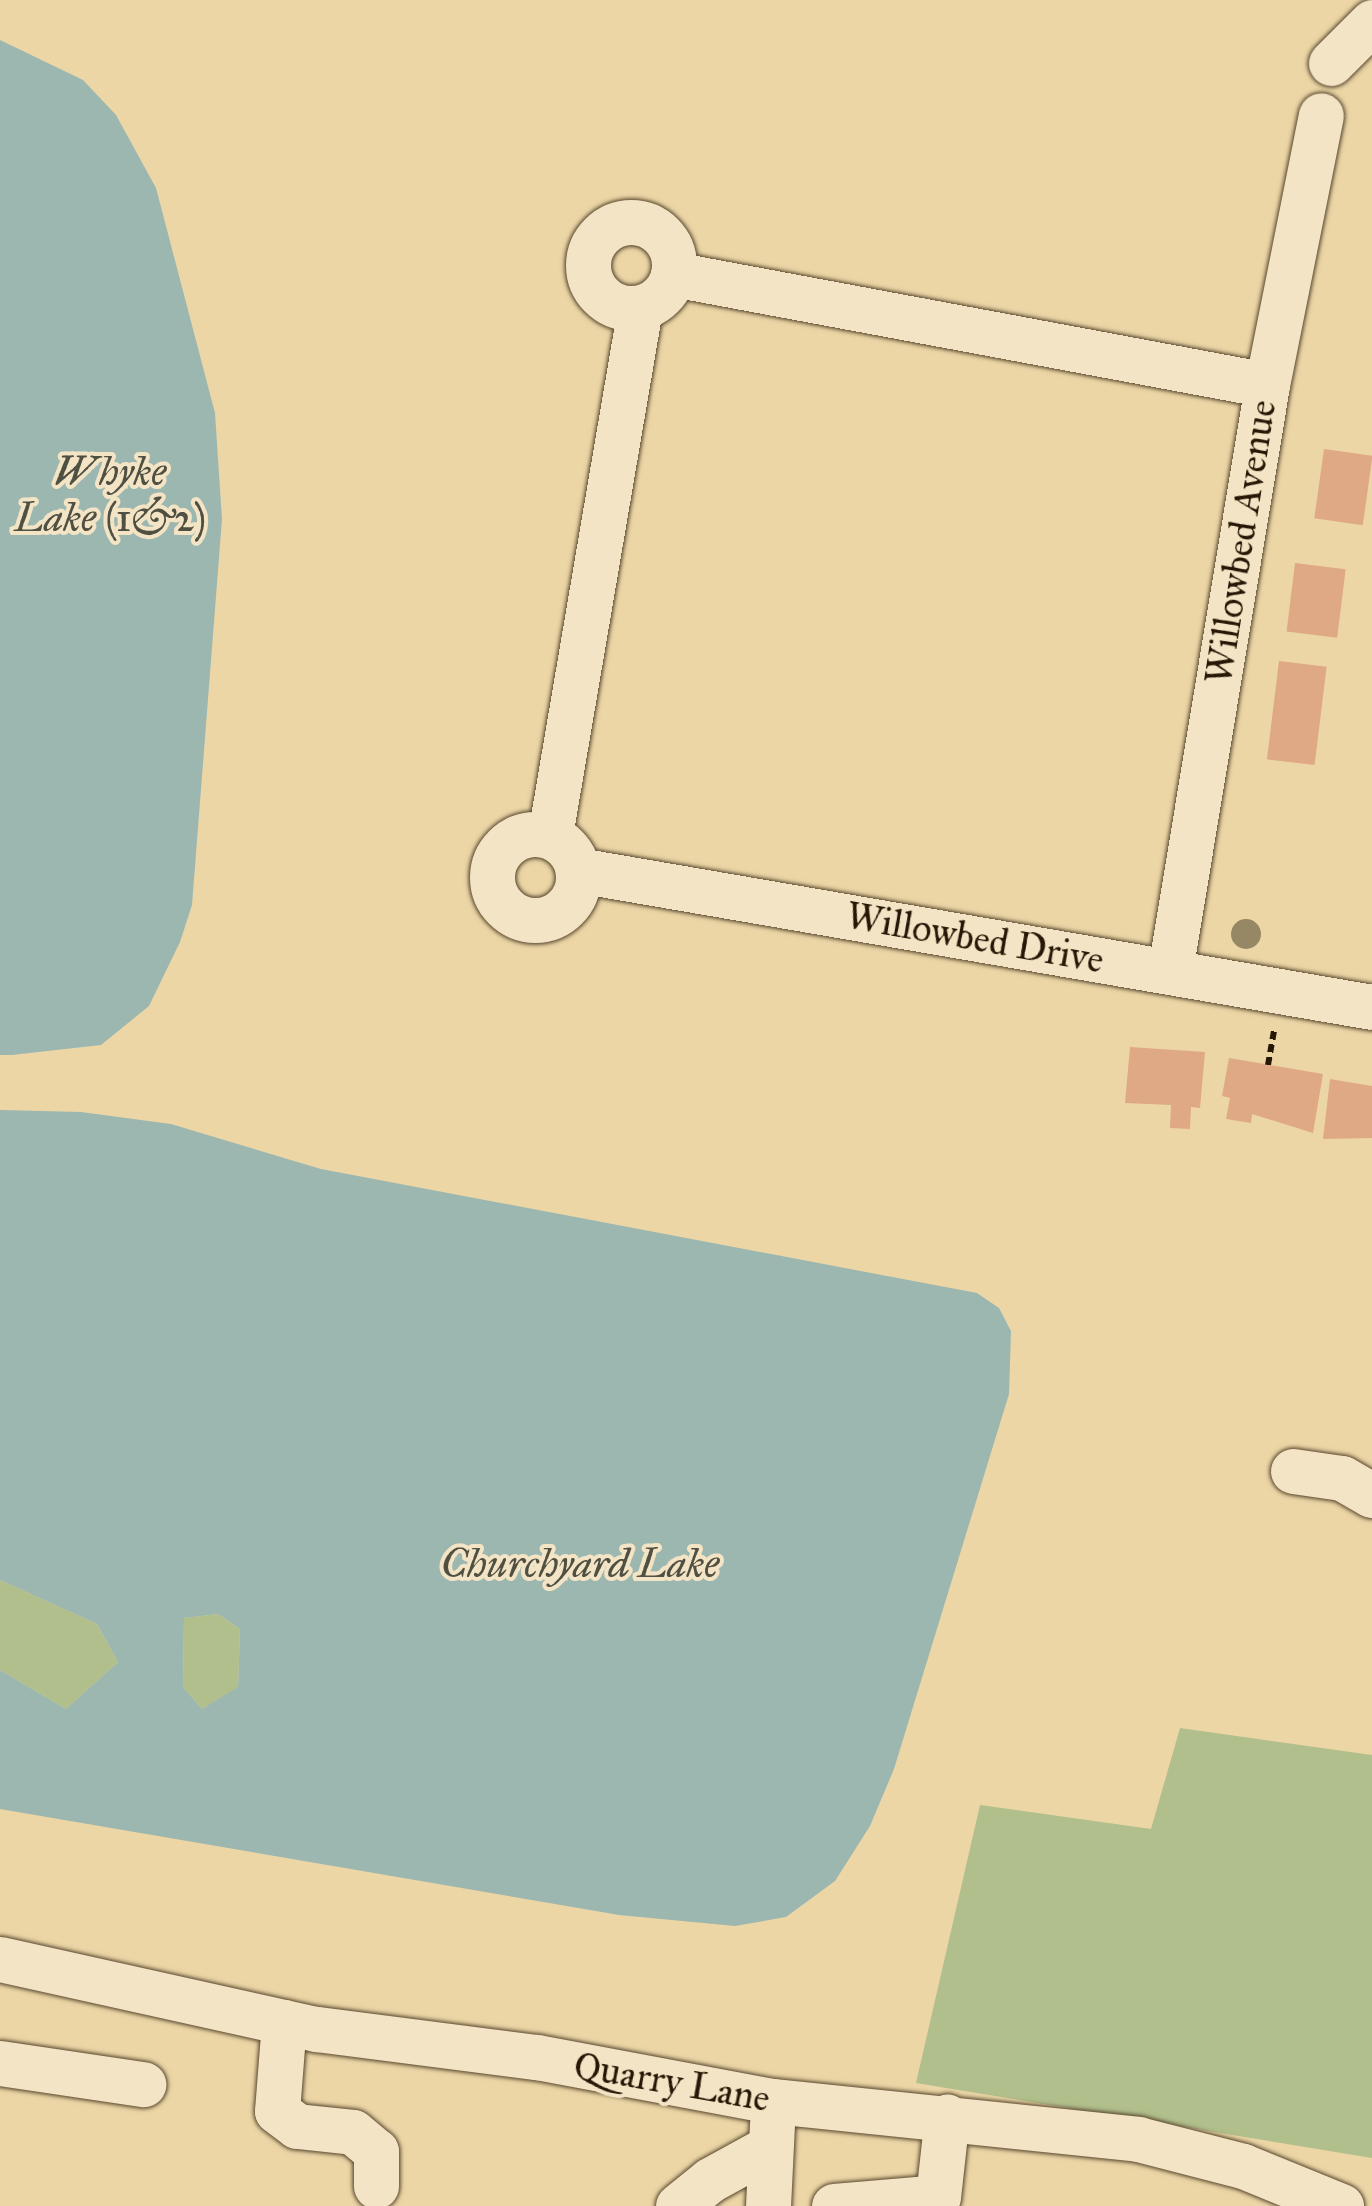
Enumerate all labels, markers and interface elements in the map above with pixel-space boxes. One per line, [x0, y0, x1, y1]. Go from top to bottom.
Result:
street label: Willowbed Avenue [1196, 397, 1286, 687]
water label: Whyke Lake (1&2) [15, 448, 205, 542]
street label: Willowbed Drive [843, 893, 1107, 983]
water label: Churchyard Lake [441, 1540, 719, 1588]
street label: Quarry Lane [570, 2042, 774, 2122]

